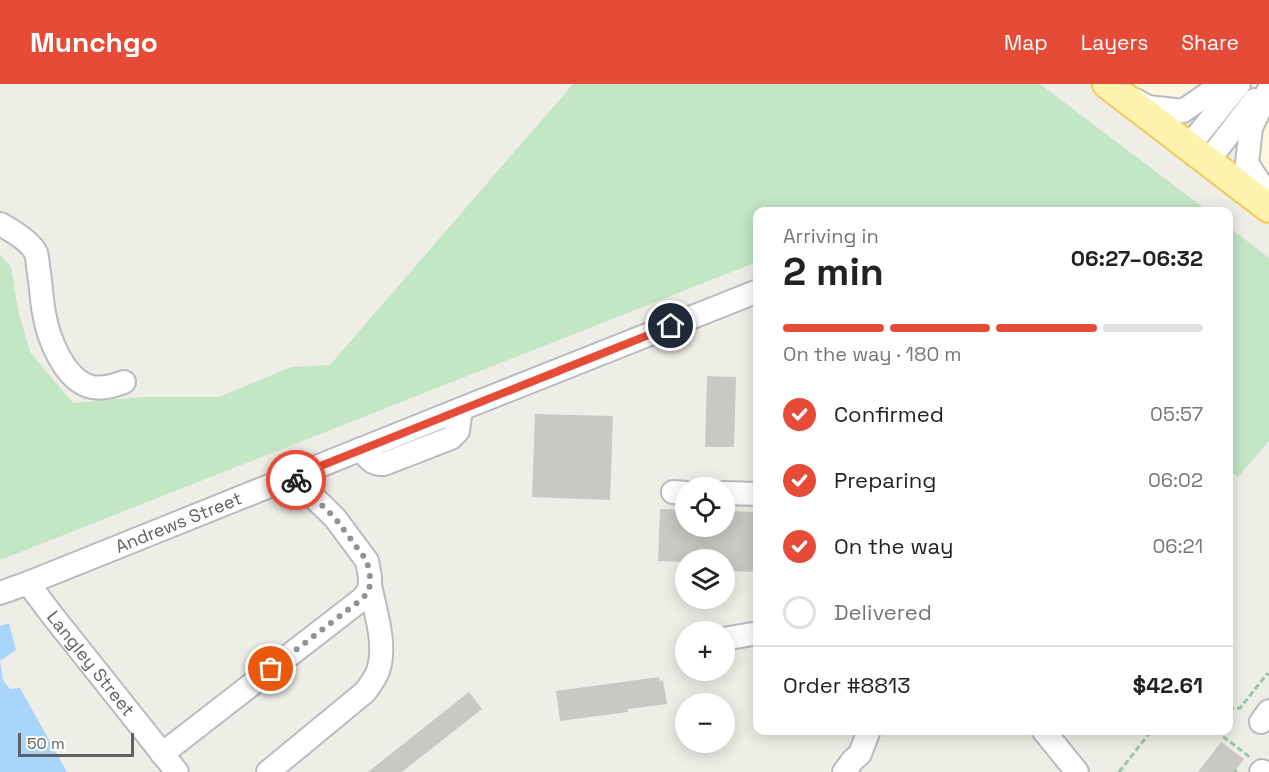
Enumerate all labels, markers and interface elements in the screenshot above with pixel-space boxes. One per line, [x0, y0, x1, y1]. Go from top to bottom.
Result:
text: Munchgo [30, 24, 158, 60]
text: Map [1004, 29, 1048, 56]
text: Layers [1081, 29, 1148, 56]
text: Share [1181, 29, 1239, 56]
text: Arriving in [783, 223, 879, 249]
text: 06:27–06:32 [1071, 244, 1203, 272]
text: 2 min [783, 247, 884, 296]
pin [645, 300, 696, 351]
icon: home [654, 309, 687, 342]
text: On the way · 180 m [783, 341, 962, 367]
icon: check [783, 398, 816, 431]
text: Confirmed [834, 400, 944, 428]
text: 05:57 [1150, 401, 1203, 427]
courier [266, 450, 326, 510]
icon: bike [280, 464, 313, 497]
icon: check [783, 464, 816, 497]
text: Preparing [834, 466, 936, 494]
text: 06:02 [1148, 467, 1203, 493]
map controls [675, 477, 735, 753]
button: locate [675, 477, 735, 537]
street label: Andrews Street [112, 486, 245, 558]
icon: check [783, 530, 816, 563]
text: On the way [834, 532, 953, 560]
text: 06:21 [1152, 533, 1203, 559]
button: layers [675, 549, 735, 609]
text: Delivered [834, 598, 932, 626]
street label: Langley Street [42, 606, 140, 721]
button: + [675, 621, 735, 681]
pin [245, 643, 296, 694]
icon: bag [254, 652, 287, 685]
text: Order #8813 [783, 671, 910, 699]
text: $42.61 [1133, 671, 1203, 699]
button: − [675, 693, 735, 753]
scale bar [18, 730, 134, 758]
text: 50 m [27, 733, 65, 754]

